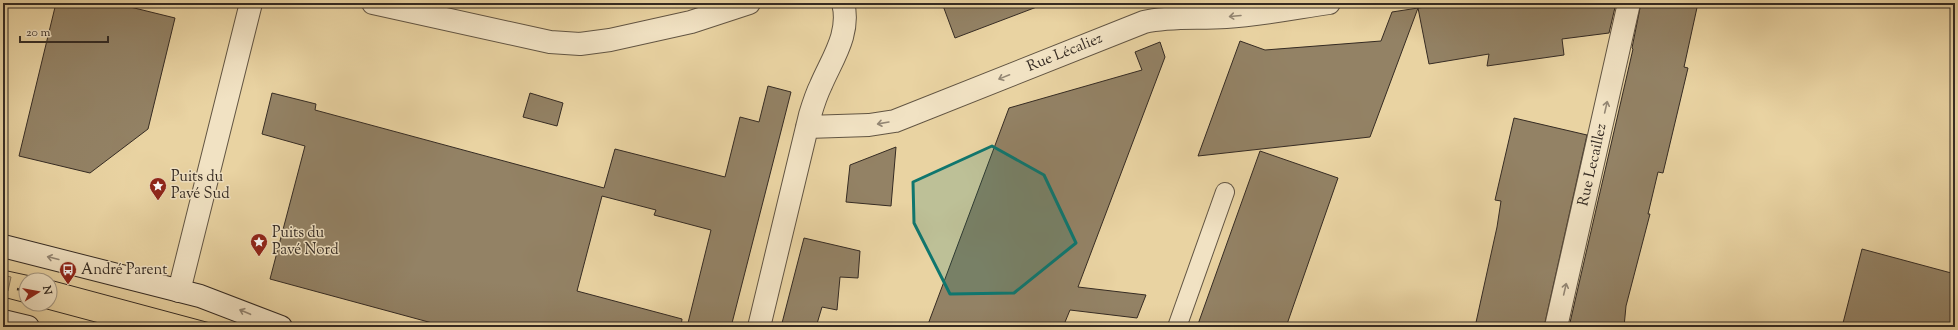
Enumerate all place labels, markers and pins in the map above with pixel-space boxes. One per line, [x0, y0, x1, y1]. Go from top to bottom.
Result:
place label: Puits du Pavé Sud [171, 167, 230, 205]
place icon: Puits du Pavé Sud [148, 176, 168, 201]
place label: Puits du Pavé Nord [272, 223, 339, 261]
place icon: Puits du Pavé Nord [249, 232, 269, 257]
bus stop icon: André Parent [58, 260, 78, 285]
place label: André Parent [81, 260, 167, 281]

